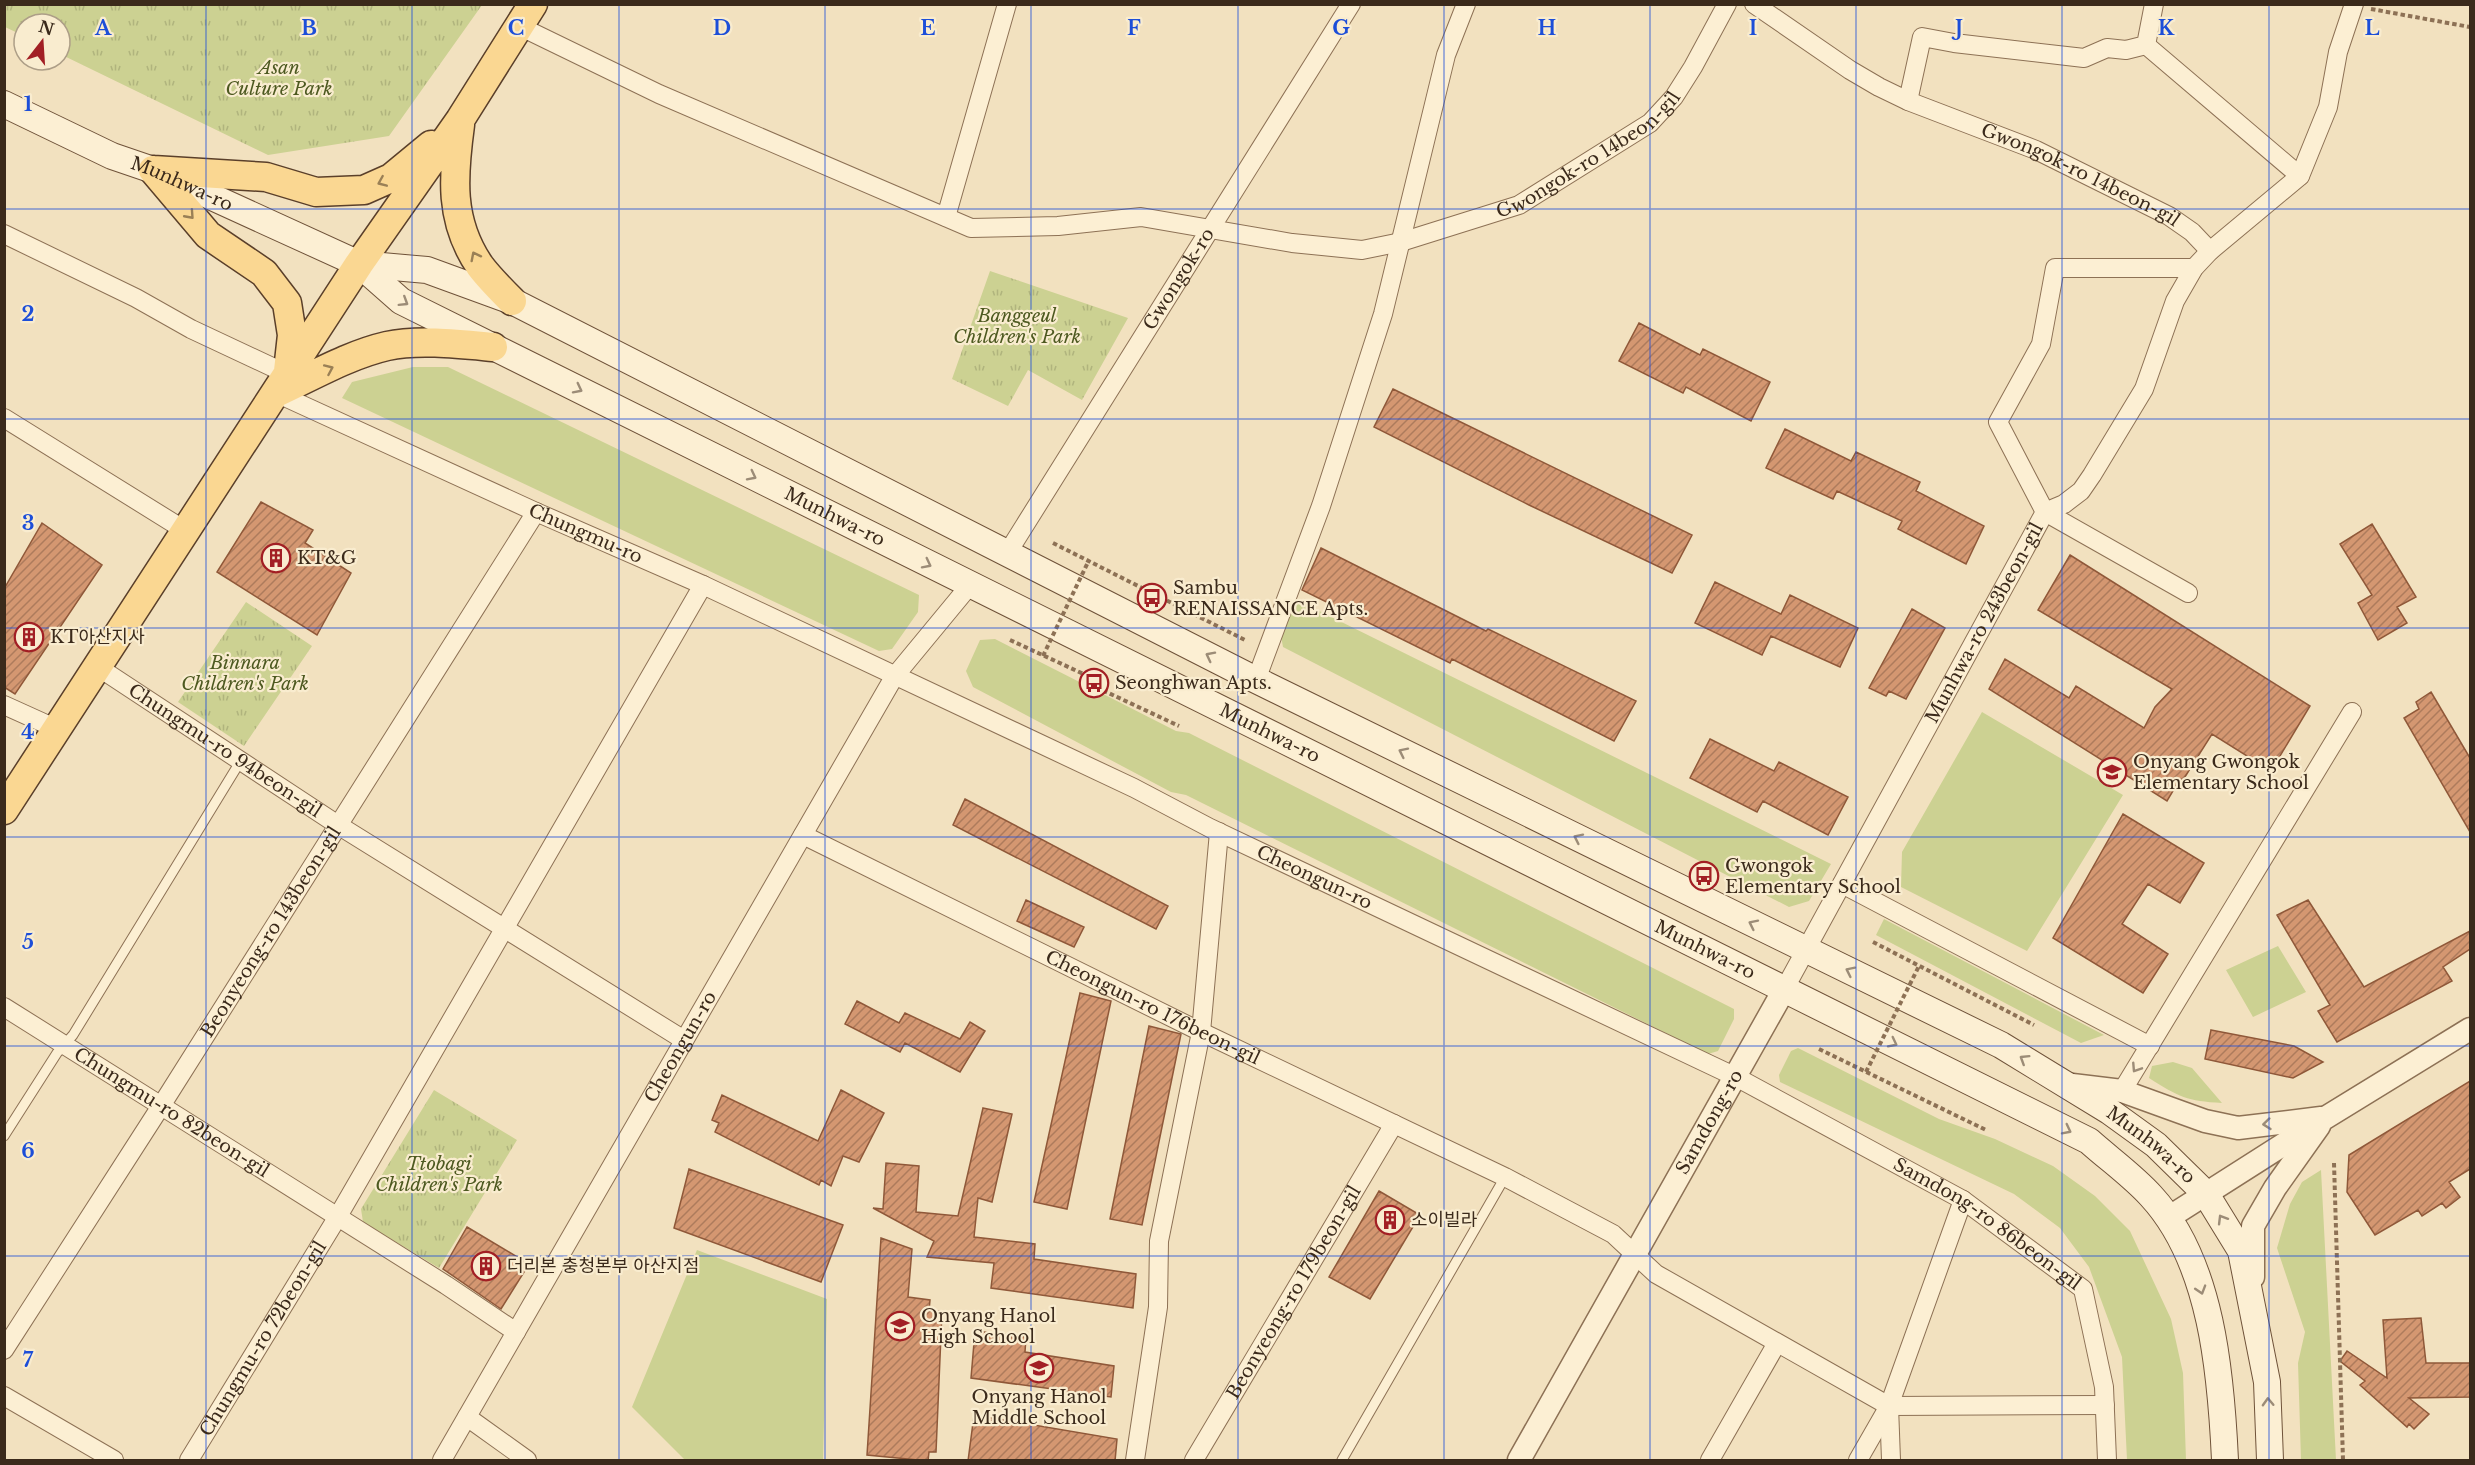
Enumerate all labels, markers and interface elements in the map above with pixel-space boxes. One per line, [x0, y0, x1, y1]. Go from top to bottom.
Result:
north arrow [12, 12, 72, 72]
text: N [36, 16, 57, 39]
text: A [94, 16, 112, 40]
text: B [301, 16, 317, 40]
text: C [508, 16, 524, 40]
text: D [713, 16, 731, 40]
text: E [920, 16, 936, 40]
text: F [1127, 16, 1141, 40]
text: G [1332, 16, 1350, 40]
text: H [1538, 16, 1557, 40]
text: I [1749, 16, 1757, 40]
text: J [1951, 16, 1963, 40]
text: K [2158, 16, 2175, 40]
text: L [2364, 16, 2380, 40]
park label: Asan Culture Park [225, 57, 333, 100]
street label: Gwongok-ro 14beon-gil [1493, 88, 1685, 222]
text: 1 [24, 92, 33, 116]
street label: Gwongok-ro 14beon-gil [1978, 119, 2184, 231]
street label: Munhwa-ro [128, 152, 236, 216]
one-way arrow [377, 175, 388, 187]
one-way arrow [183, 208, 194, 219]
street label: Gwongok-ro [1139, 224, 1219, 334]
one-way arrow [471, 252, 482, 262]
one-way arrow [398, 294, 408, 306]
text: 2 [21, 302, 35, 326]
park label: Banggeul Children's Park [953, 305, 1081, 348]
one-way arrow [323, 364, 334, 376]
one-way arrow [572, 382, 583, 394]
one-way arrow [746, 469, 757, 481]
street label: Munhwa-ro [781, 483, 889, 551]
street label: Chungmu-ro [525, 499, 646, 568]
text: 3 [22, 511, 34, 535]
street label: Munhwa-ro 243beon-gil [1921, 519, 2048, 727]
building icon: KT&G [260, 542, 292, 574]
place label: KT&G [297, 547, 357, 569]
one-way arrow [920, 556, 931, 568]
place label: Sambu RENAISSANCE Apts. [1173, 577, 1368, 620]
bus stop icon: Sambu RENAISSANCE Apts. [1136, 582, 1168, 614]
building icon: KT아산지사 [13, 621, 45, 653]
place label: KT아산지사 [50, 626, 145, 648]
park label: Binnara Children's Park [181, 652, 309, 695]
one-way arrow [1205, 652, 1216, 663]
bus stop icon: Seonghwan Apts. [1078, 667, 1110, 699]
place label: Seonghwan Apts. [1115, 672, 1272, 694]
street label: Chungmu-ro 94beon-gil [124, 679, 326, 822]
street label: Munhwa-ro [1216, 699, 1324, 768]
text: 4 [21, 720, 35, 744]
one-way arrow [1399, 748, 1409, 759]
place label: Onyang Gwongok Elementary School [2133, 751, 2309, 794]
school or university icon: Onyang Gwongok Elementary School [2096, 756, 2128, 788]
street label: Beonyeong-ro 143beon-gil [196, 822, 346, 1041]
one-way arrow [1573, 834, 1584, 846]
street label: Cheongun-ro [1253, 841, 1376, 914]
place label: Gwongok Elementary School [1725, 855, 1901, 898]
bus stop icon: Gwongok Elementary School [1688, 860, 1720, 892]
street label: Munhwa-ro [1651, 916, 1759, 984]
one-way arrow [1749, 920, 1759, 931]
text: 5 [22, 930, 34, 954]
street label: Cheongun-ro 176beon-gil [1042, 946, 1264, 1069]
one-way arrow [1845, 967, 1856, 979]
street label: Cheongun-ro [640, 987, 721, 1107]
one-way arrow [1887, 1035, 1898, 1047]
street label: Chungmu-ro 82beon-gil [70, 1043, 273, 1182]
one-way arrow [2020, 1054, 2030, 1066]
one-way arrow [2132, 1062, 2143, 1073]
street label: Samdong-ro [1671, 1066, 1748, 1178]
street label: Munhwa-ro [2102, 1102, 2200, 1188]
one-way arrow [2262, 1118, 2272, 1130]
one-way arrow [2061, 1123, 2072, 1135]
text: 6 [21, 1139, 35, 1163]
park label: Ttobagi Children's Park [375, 1153, 503, 1196]
street label: Samdong-ro 86beon-gil [1890, 1153, 2085, 1295]
street label: Beonyeong-ro 179beon-gil [1222, 1182, 1366, 1403]
building icon: 소이빌라 [1374, 1204, 1406, 1236]
place label: 소이빌라 [1411, 1209, 1478, 1231]
one-way arrow [2217, 1215, 2229, 1225]
street label: Chungmu-ro 72beon-gil [195, 1237, 331, 1440]
building icon: 더리본 충청본부 아산지점 [470, 1250, 502, 1282]
place label: 더리본 충청본부 아산지점 [507, 1255, 700, 1277]
one-way arrow [2194, 1284, 2206, 1295]
place label: Onyang Hanol High School [921, 1305, 1056, 1348]
school or university icon: Onyang Hanol High School [884, 1310, 916, 1342]
text: 7 [23, 1348, 34, 1372]
school or university icon: Onyang Hanol Middle School [1023, 1352, 1055, 1384]
place label: Onyang Hanol Middle School [971, 1386, 1107, 1429]
one-way arrow [2262, 1398, 2274, 1407]

